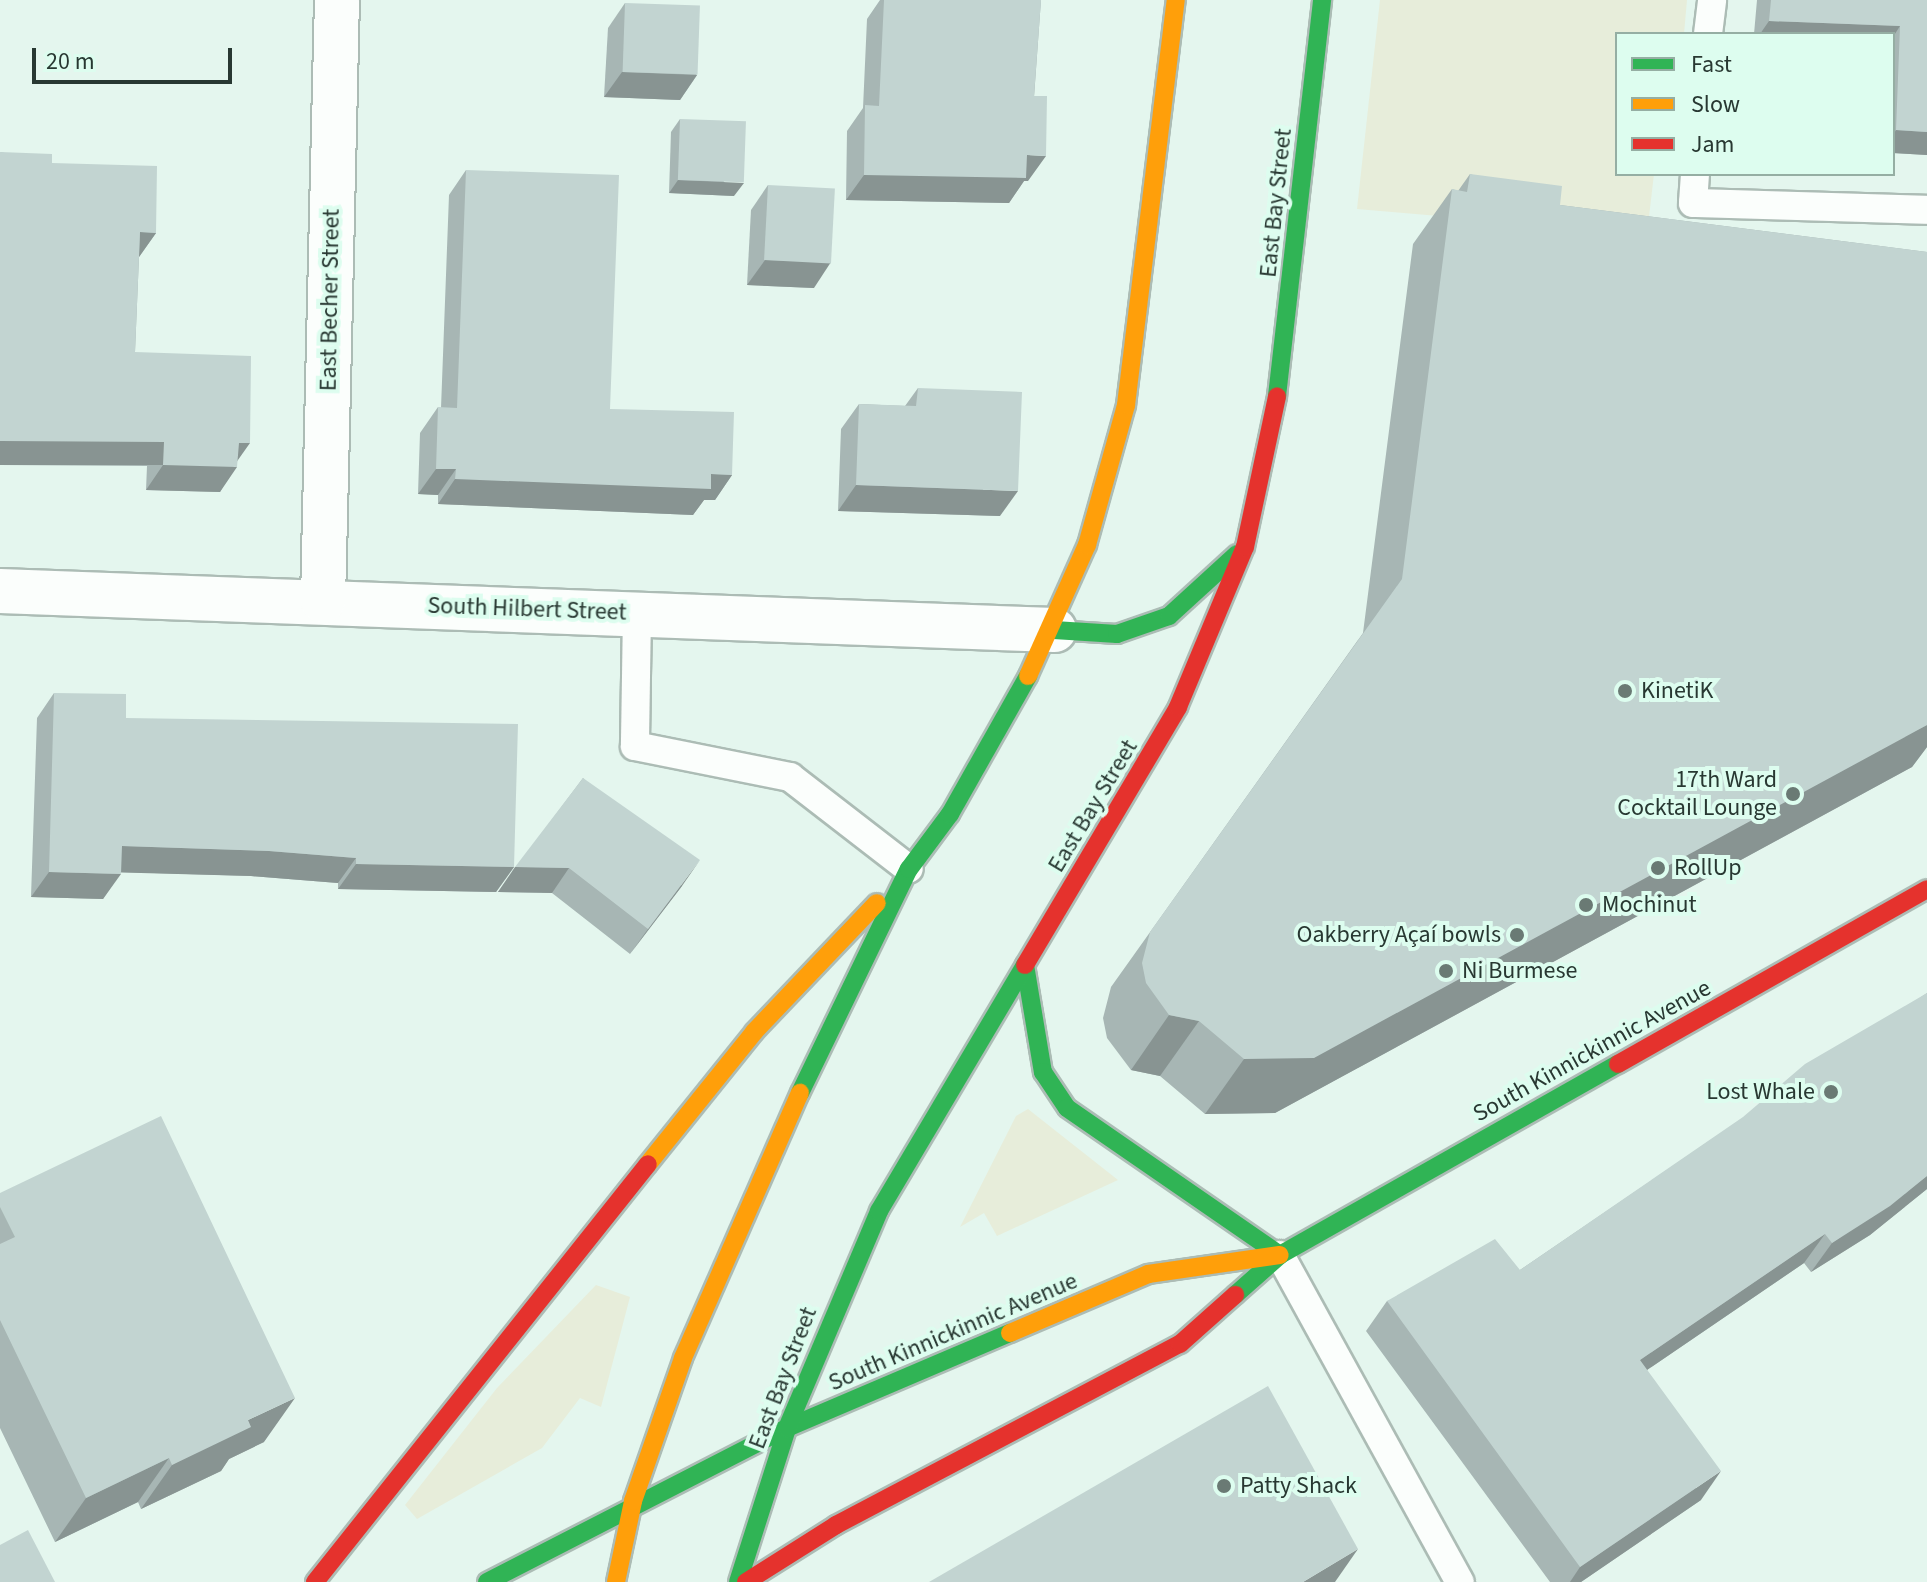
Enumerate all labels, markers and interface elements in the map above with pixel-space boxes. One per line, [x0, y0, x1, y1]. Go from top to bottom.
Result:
scale bar [36, 32, 236, 82]
legend [1615, 32, 1895, 176]
text: 20 m [46, 44, 95, 79]
text: Fast [1691, 47, 1732, 82]
text: Slow [1691, 87, 1740, 122]
street label: East Bay Street [1254, 127, 1298, 279]
text: Jam [1691, 127, 1735, 162]
street label: East Becher Street [314, 209, 346, 391]
street label: South Hilbert Street [427, 591, 627, 627]
place label: KinetiK [1641, 677, 1714, 705]
marker: KinetiK [1616, 682, 1634, 700]
street label: East Bay Street [1042, 734, 1144, 878]
place label: 17th Ward Cocktail Lounge [1617, 766, 1777, 822]
marker: 17th Ward Cocktail Lounge [1784, 785, 1802, 803]
place label: RollUp [1674, 854, 1741, 882]
marker: RollUp [1649, 859, 1667, 877]
place label: Mochinut [1602, 891, 1697, 919]
marker: Mochinut [1577, 896, 1595, 914]
place label: Oakberry Açaí bowls [1296, 921, 1501, 949]
marker: Oakberry Açaí bowls [1508, 926, 1526, 944]
place label: Ni Burmese [1462, 957, 1577, 985]
marker: Ni Burmese [1437, 962, 1455, 980]
street label: South Kinnickinnic Avenue [1468, 974, 1716, 1128]
place label: Lost Whale [1706, 1078, 1815, 1106]
marker: Lost Whale [1822, 1083, 1840, 1101]
street label: South Kinnickinnic Avenue [824, 1267, 1082, 1397]
street label: East Bay Street [743, 1303, 823, 1453]
place label: Patty Shack [1240, 1472, 1357, 1500]
marker: Patty Shack [1215, 1477, 1233, 1495]

